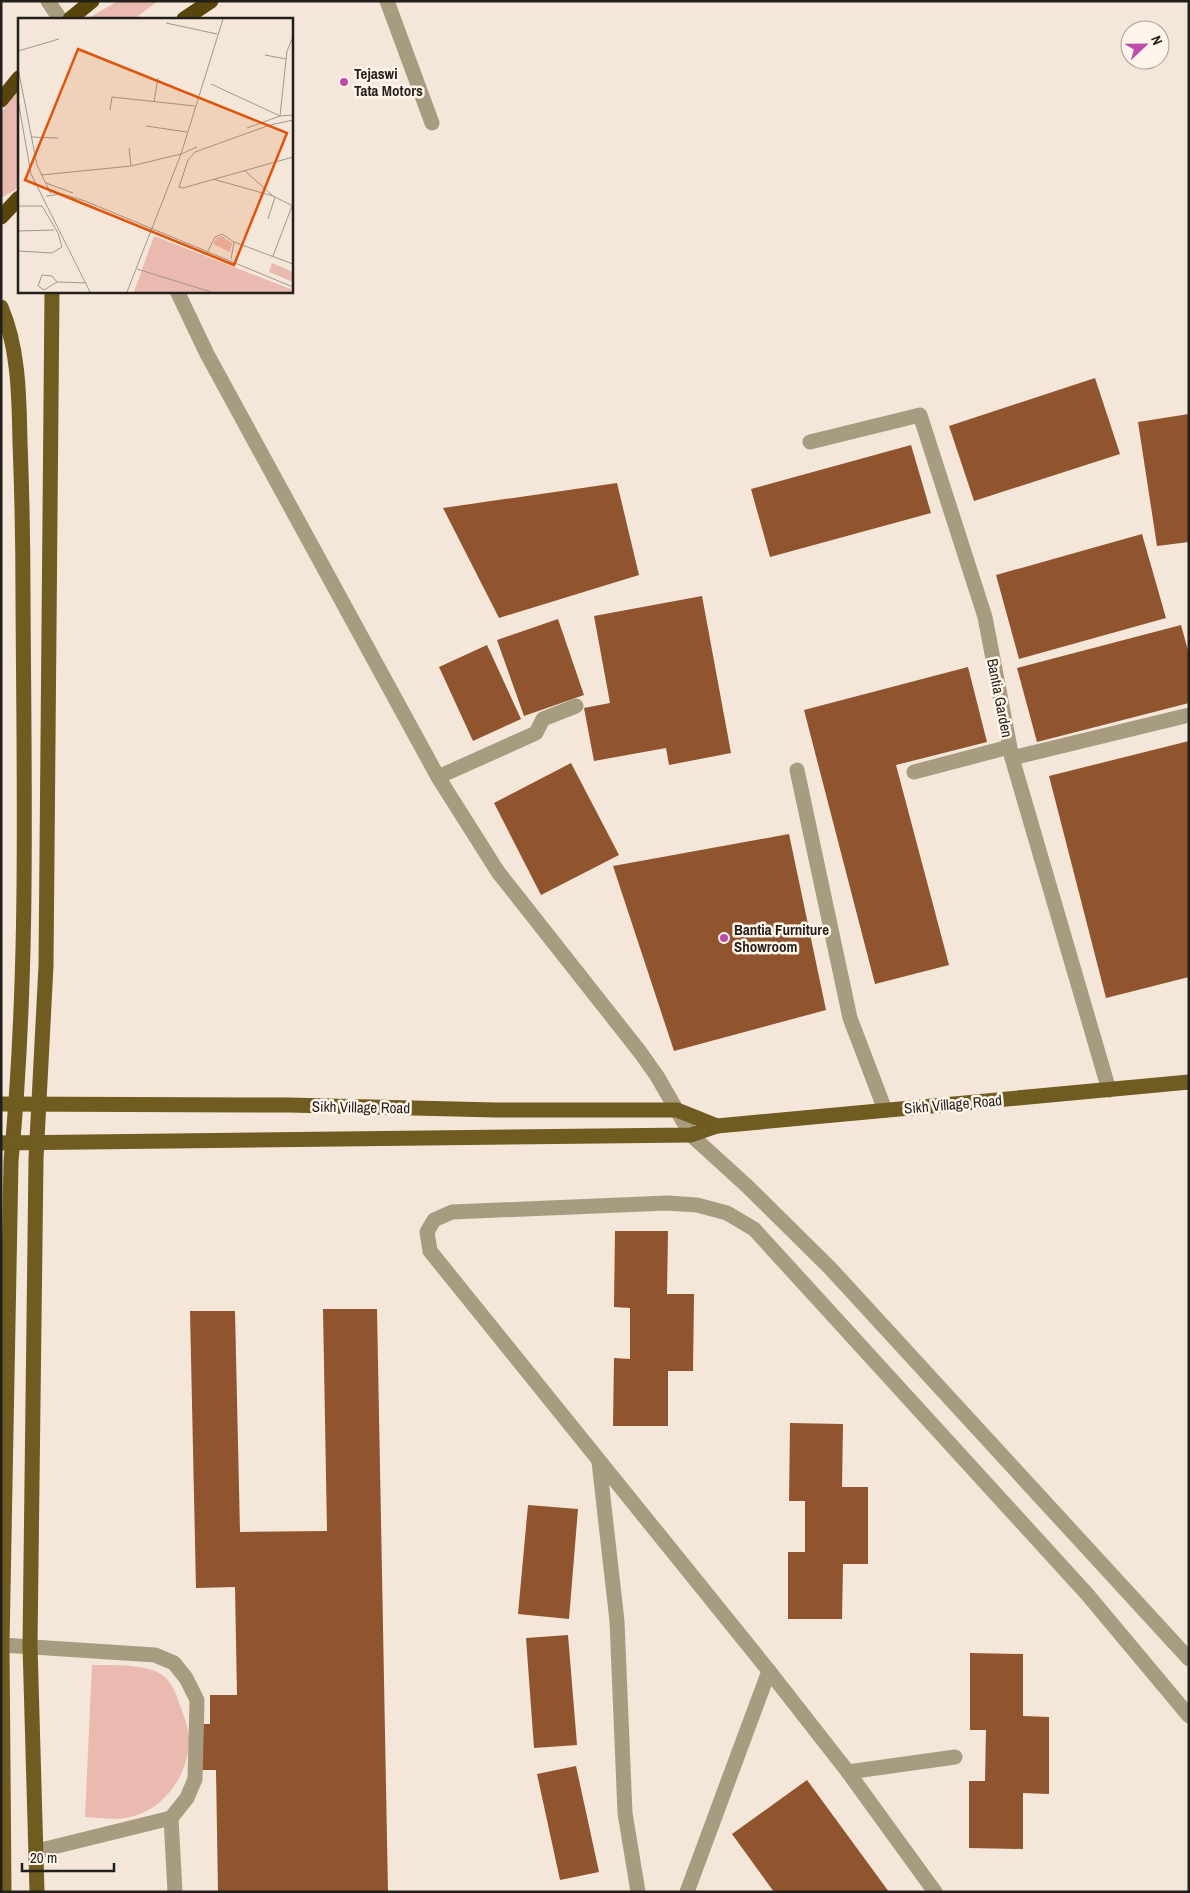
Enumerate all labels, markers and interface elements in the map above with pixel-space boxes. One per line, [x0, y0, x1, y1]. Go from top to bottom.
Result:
inset map [18, 18, 292, 292]
north arrow [1120, 20, 1170, 70]
text: N [1147, 33, 1167, 47]
place label: Tejaswi Tata Motors [354, 63, 423, 101]
marker: Tejaswi Tata Motors [338, 76, 350, 88]
street label: Bantia Garden [982, 657, 1018, 739]
place label: Bantia Furniture Showroom [734, 919, 829, 957]
marker: Bantia Furniture Showroom [718, 932, 730, 944]
street label: Sikh Village Road [903, 1089, 1003, 1119]
street label: Sikh Village Road [312, 1096, 410, 1118]
scale bar [22, 1840, 115, 1872]
text: 20 m [30, 1847, 57, 1868]

